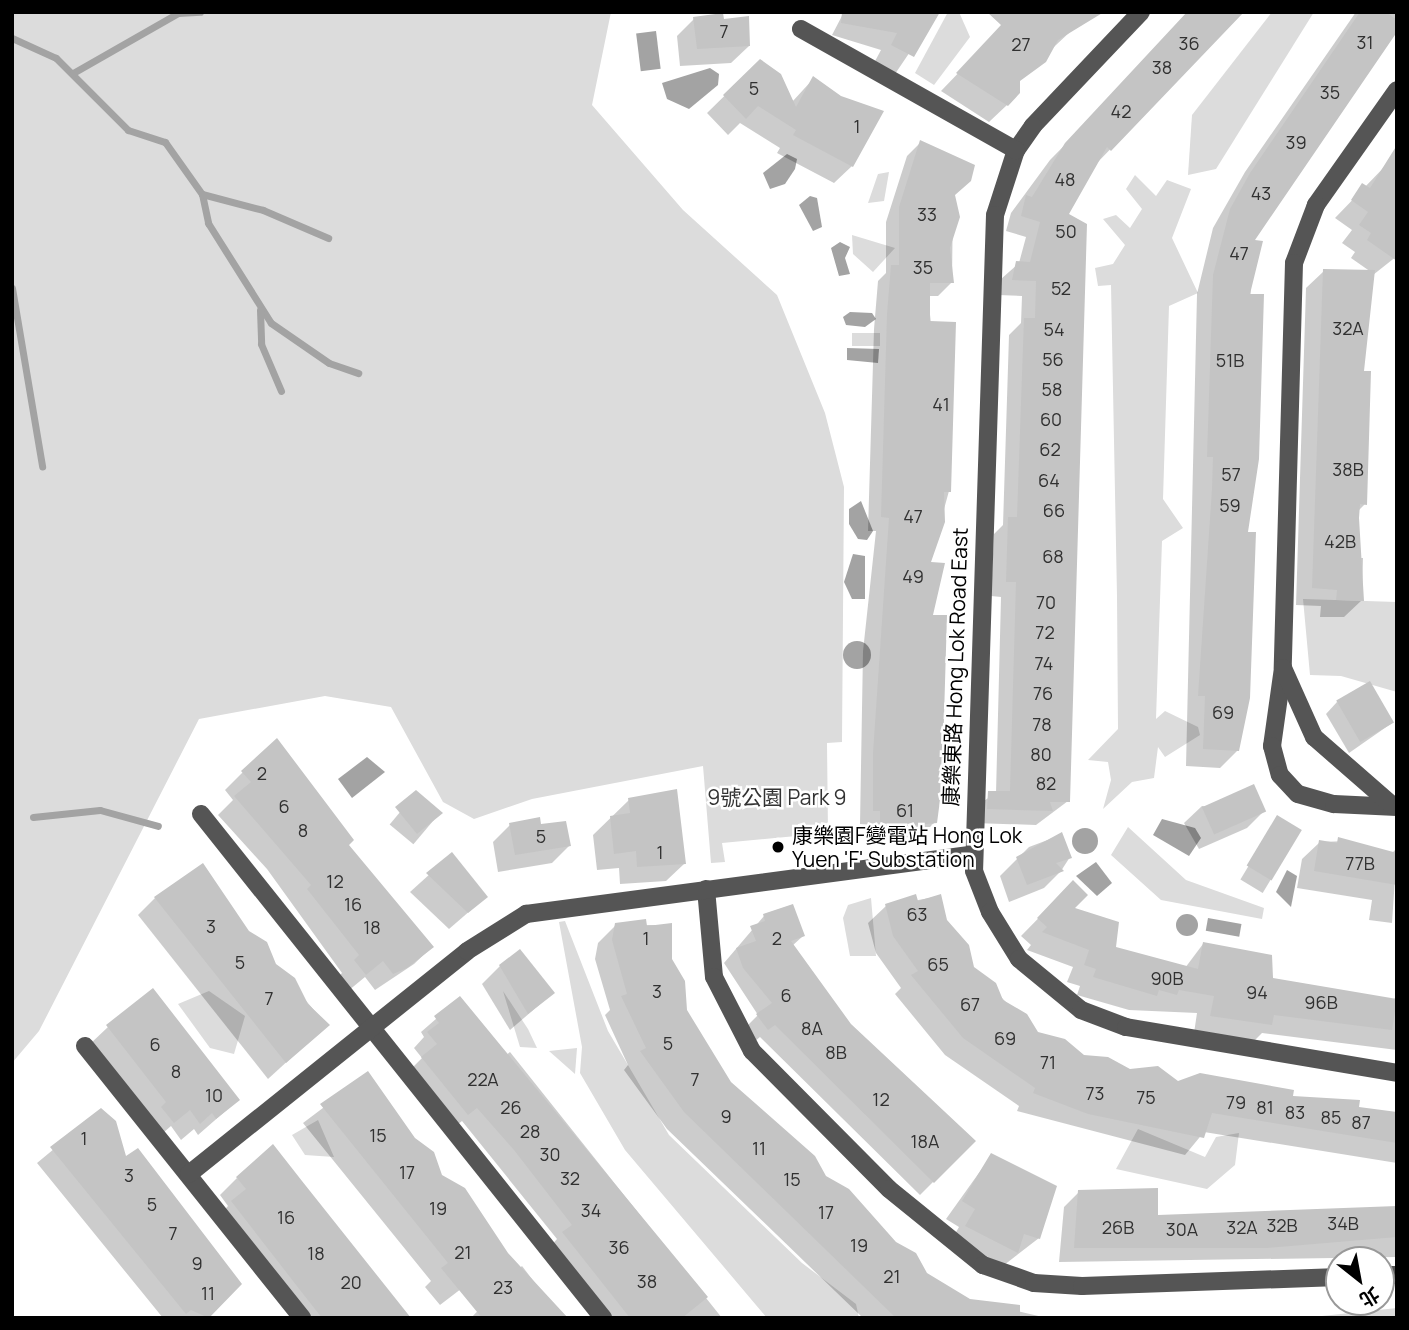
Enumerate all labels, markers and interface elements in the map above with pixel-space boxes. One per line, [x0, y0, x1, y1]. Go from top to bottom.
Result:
house number: 7 [719, 20, 729, 42]
house number: 31 [1357, 31, 1373, 53]
house number: 36 [1178, 32, 1200, 54]
house number: 27 [1011, 33, 1031, 55]
house number: 38 [1152, 56, 1172, 78]
house number: 5 [749, 77, 759, 99]
house number: 35 [1320, 81, 1340, 103]
house number: 42 [1111, 100, 1131, 122]
house number: 1 [853, 115, 861, 137]
house number: 39 [1285, 131, 1307, 153]
house number: 48 [1054, 168, 1076, 190]
house number: 43 [1251, 182, 1271, 204]
house number: 33 [917, 203, 937, 225]
house number: 50 [1055, 220, 1077, 242]
house number: 47 [1229, 242, 1249, 264]
house number: 35 [913, 256, 933, 278]
house number: 52 [1051, 277, 1071, 299]
house number: 32A [1332, 317, 1364, 339]
house number: 54 [1043, 318, 1065, 340]
house number: 56 [1042, 348, 1064, 370]
house number: 51B [1216, 349, 1244, 371]
house number: 58 [1042, 378, 1062, 400]
house number: 41 [932, 393, 950, 415]
house number: 60 [1040, 408, 1062, 430]
house number: 62 [1039, 438, 1061, 460]
house number: 38B [1332, 458, 1364, 480]
house number: 57 [1221, 463, 1241, 485]
house number: 64 [1038, 469, 1060, 491]
house number: 59 [1219, 494, 1241, 516]
house number: 66 [1043, 499, 1065, 521]
house number: 47 [903, 505, 923, 527]
street label: 康樂東路 Hong Lok Road East [938, 527, 972, 807]
house number: 42B [1324, 530, 1356, 552]
house number: 68 [1042, 545, 1064, 567]
house number: 49 [902, 565, 924, 587]
house number: 70 [1036, 591, 1056, 613]
house number: 72 [1035, 621, 1055, 643]
house number: 74 [1035, 652, 1053, 674]
house number: 76 [1033, 682, 1053, 704]
house number: 69 [1212, 701, 1234, 723]
house number: 78 [1032, 713, 1052, 735]
house number: 80 [1030, 743, 1052, 765]
house number: 2 [257, 762, 267, 784]
house number: 82 [1036, 772, 1056, 794]
park label: 9號公園 Park 9 [707, 784, 847, 810]
house number: 6 [278, 795, 290, 817]
house number: 61 [896, 799, 914, 821]
house number: 8 [298, 819, 308, 841]
place label: 康樂園F變電站 Hong Lok Yuen 'F' Substation [792, 822, 1022, 872]
house number: 5 [536, 825, 546, 847]
marker: 康樂園F變電站 Hong Lok Yuen 'F' Substation [770, 839, 786, 855]
house number: 1 [656, 841, 664, 863]
house number: 77B [1345, 852, 1375, 874]
house number: 12 [326, 870, 344, 892]
house number: 16 [344, 893, 362, 915]
house number: 63 [906, 903, 928, 925]
house number: 3 [206, 915, 216, 937]
house number: 18 [363, 916, 381, 938]
house number: 1 [642, 927, 650, 949]
house number: 2 [772, 927, 782, 949]
house number: 5 [235, 951, 245, 973]
house number: 65 [927, 953, 949, 975]
house number: 90B [1150, 967, 1184, 989]
house number: 3 [652, 980, 662, 1002]
house number: 94 [1246, 981, 1268, 1003]
house number: 6 [780, 984, 792, 1006]
house number: 7 [264, 987, 274, 1009]
house number: 96B [1304, 991, 1338, 1013]
house number: 67 [960, 993, 980, 1015]
house number: 8A [801, 1017, 823, 1039]
house number: 69 [994, 1027, 1016, 1049]
house number: 5 [663, 1032, 673, 1054]
house number: 6 [149, 1033, 161, 1055]
house number: 8B [825, 1041, 847, 1063]
house number: 71 [1040, 1051, 1056, 1073]
house number: 8 [171, 1060, 181, 1082]
house number: 22A [467, 1068, 499, 1090]
house number: 7 [690, 1068, 700, 1090]
house number: 73 [1086, 1082, 1104, 1104]
house number: 10 [205, 1084, 223, 1106]
house number: 75 [1136, 1086, 1156, 1108]
house number: 12 [872, 1088, 890, 1110]
house number: 79 [1226, 1091, 1246, 1113]
house number: 26 [500, 1096, 522, 1118]
house number: 81 [1256, 1096, 1274, 1118]
house number: 83 [1285, 1101, 1305, 1123]
house number: 9 [720, 1105, 732, 1127]
house number: 85 [1321, 1106, 1341, 1128]
house number: 87 [1351, 1111, 1371, 1133]
house number: 28 [520, 1120, 540, 1142]
house number: 15 [369, 1124, 387, 1146]
house number: 1 [80, 1127, 88, 1149]
house number: 18A [911, 1130, 939, 1152]
house number: 11 [752, 1137, 766, 1159]
house number: 30 [540, 1143, 560, 1165]
house number: 17 [399, 1161, 415, 1183]
house number: 3 [124, 1164, 134, 1186]
house number: 32 [560, 1167, 580, 1189]
house number: 15 [783, 1168, 801, 1190]
house number: 5 [147, 1193, 157, 1215]
house number: 19 [429, 1197, 447, 1219]
house number: 34 [581, 1199, 601, 1221]
house number: 17 [818, 1201, 834, 1223]
house number: 16 [277, 1206, 295, 1228]
house number: 34B [1327, 1212, 1359, 1234]
house number: 32B [1266, 1214, 1298, 1236]
house number: 26B [1102, 1216, 1134, 1238]
house number: 32A [1226, 1216, 1258, 1238]
house number: 30A [1166, 1218, 1198, 1240]
house number: 7 [168, 1222, 178, 1244]
house number: 19 [850, 1234, 868, 1256]
house number: 36 [608, 1236, 630, 1258]
house number: 21 [454, 1241, 472, 1263]
house number: 18 [307, 1242, 325, 1264]
north arrow [1325, 1246, 1395, 1316]
house number: 9 [191, 1252, 203, 1274]
house number: 21 [883, 1265, 901, 1287]
house number: 38 [637, 1270, 657, 1292]
house number: 20 [340, 1271, 362, 1293]
house number: 23 [493, 1276, 513, 1298]
text: 北 [1355, 1281, 1385, 1313]
house number: 11 [201, 1282, 215, 1304]

